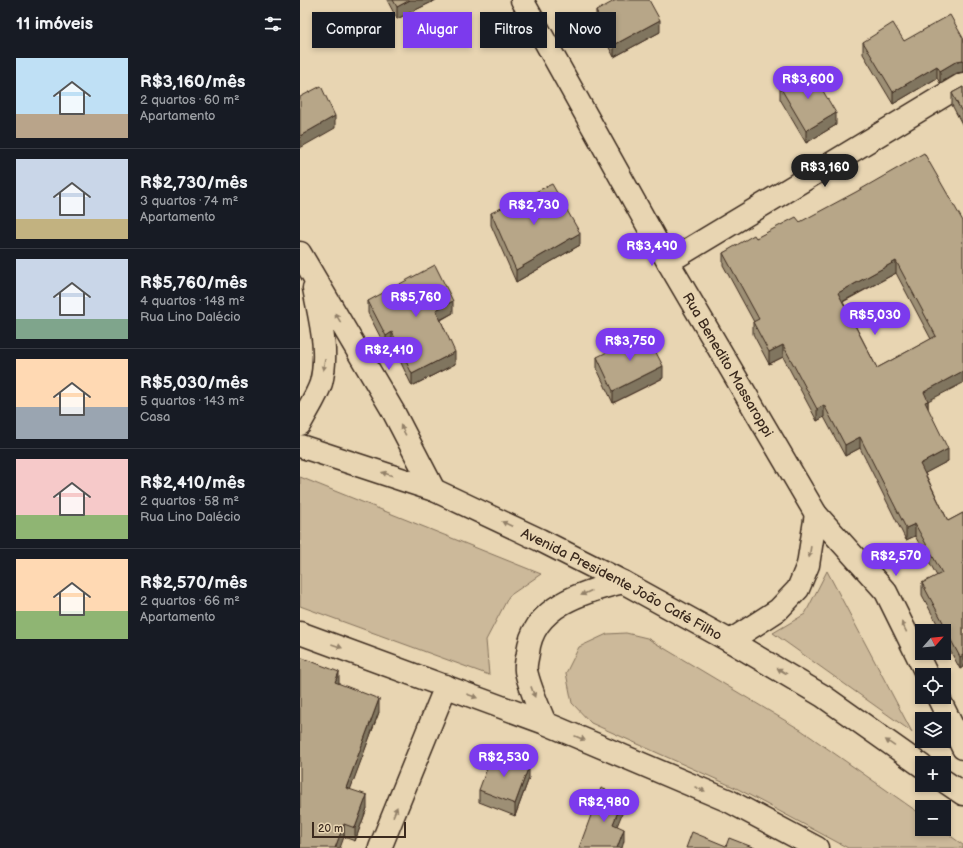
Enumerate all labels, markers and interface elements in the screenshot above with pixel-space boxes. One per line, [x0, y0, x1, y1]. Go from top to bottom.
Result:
chip: Comprar [312, 12, 395, 48]
chip: Alugar [403, 12, 472, 48]
chip: Filtros [480, 12, 547, 48]
chip: Novo [555, 12, 616, 48]
icon: filters [262, 13, 284, 35]
text: 11 imóveis [16, 14, 93, 34]
pin: R$3,600 [771, 66, 845, 100]
text: R$3,600 [782, 71, 834, 87]
text: R$3,160/mês [140, 72, 245, 92]
icon: home [48, 74, 96, 122]
text: 2 quartos · 60 m² [140, 92, 240, 108]
text: Apartamento [140, 108, 215, 124]
pin: R$3,160 [788, 154, 862, 188]
text: R$3,160 [800, 159, 850, 175]
text: R$2,730/mês [140, 173, 248, 193]
icon: home [48, 175, 96, 223]
pin: R$2,730 [497, 192, 571, 226]
text: 3 quartos · 74 m² [140, 193, 238, 209]
text: R$2,730 [508, 197, 560, 213]
text: Apartamento [140, 209, 215, 225]
pin: R$3,490 [615, 233, 689, 267]
text: R$3,490 [626, 238, 678, 254]
text: R$5,760/mês [140, 273, 247, 293]
icon: home [48, 275, 96, 323]
pin: R$5,760 [379, 284, 453, 318]
text: R$5,760 [391, 289, 441, 305]
street label: Rua Benedito Massaroppi [679, 289, 777, 440]
text: 4 quartos · 148 m² [140, 293, 245, 309]
pin: R$5,030 [838, 302, 912, 336]
text: R$5,030 [849, 307, 901, 323]
text: Rua Lino Dalécio [140, 309, 241, 325]
one-way arrow [334, 313, 342, 323]
pin: R$3,750 [593, 328, 667, 362]
text: R$3,750 [605, 333, 655, 349]
pin: R$2,410 [352, 337, 426, 371]
text: R$2,410 [364, 342, 414, 358]
one-way arrow [320, 359, 326, 371]
text: R$5,030/mês [140, 373, 248, 393]
icon: home [48, 375, 96, 423]
text: 5 quartos · 143 m² [140, 393, 245, 409]
text: Casa [140, 409, 170, 425]
one-way arrow [400, 425, 407, 436]
one-way arrow [381, 471, 393, 477]
text: R$2,410/mês [140, 473, 245, 493]
icon: home [48, 475, 96, 523]
text: 2 quartos · 58 m² [140, 493, 239, 509]
text: Rua Lino Dalécio [140, 509, 241, 525]
one-way arrow [501, 521, 513, 527]
street label: Avenida Presidente João Café Filho [519, 524, 725, 644]
pin: R$2,570 [859, 543, 933, 577]
one-way arrow [807, 546, 813, 558]
text: R$2,570 [871, 548, 921, 564]
text: R$2,570/mês [140, 573, 247, 593]
icon: home [48, 575, 96, 623]
one-way arrow [580, 590, 592, 596]
text: 2 quartos · 66 m² [140, 593, 240, 609]
text: Apartamento [140, 609, 215, 625]
one-way arrow [901, 622, 907, 633]
north arrow [915, 624, 951, 660]
map controls [915, 624, 951, 836]
one-way arrow [331, 644, 343, 650]
one-way arrow [776, 668, 788, 675]
button: locate [915, 668, 951, 704]
one-way arrow [530, 687, 536, 699]
one-way arrow [466, 693, 478, 699]
button: layers [915, 712, 951, 748]
one-way arrow [575, 735, 586, 741]
one-way arrow [885, 739, 895, 747]
pin: R$2,530 [467, 744, 541, 778]
text: R$2,530 [478, 749, 530, 765]
button: + [915, 756, 951, 792]
one-way arrow [695, 786, 706, 792]
pin: R$2,980 [567, 789, 641, 823]
text: R$2,980 [578, 794, 630, 810]
button: − [915, 800, 951, 836]
one-way arrow [392, 806, 398, 817]
scale bar [312, 820, 406, 839]
text: 20 m [318, 822, 343, 835]

